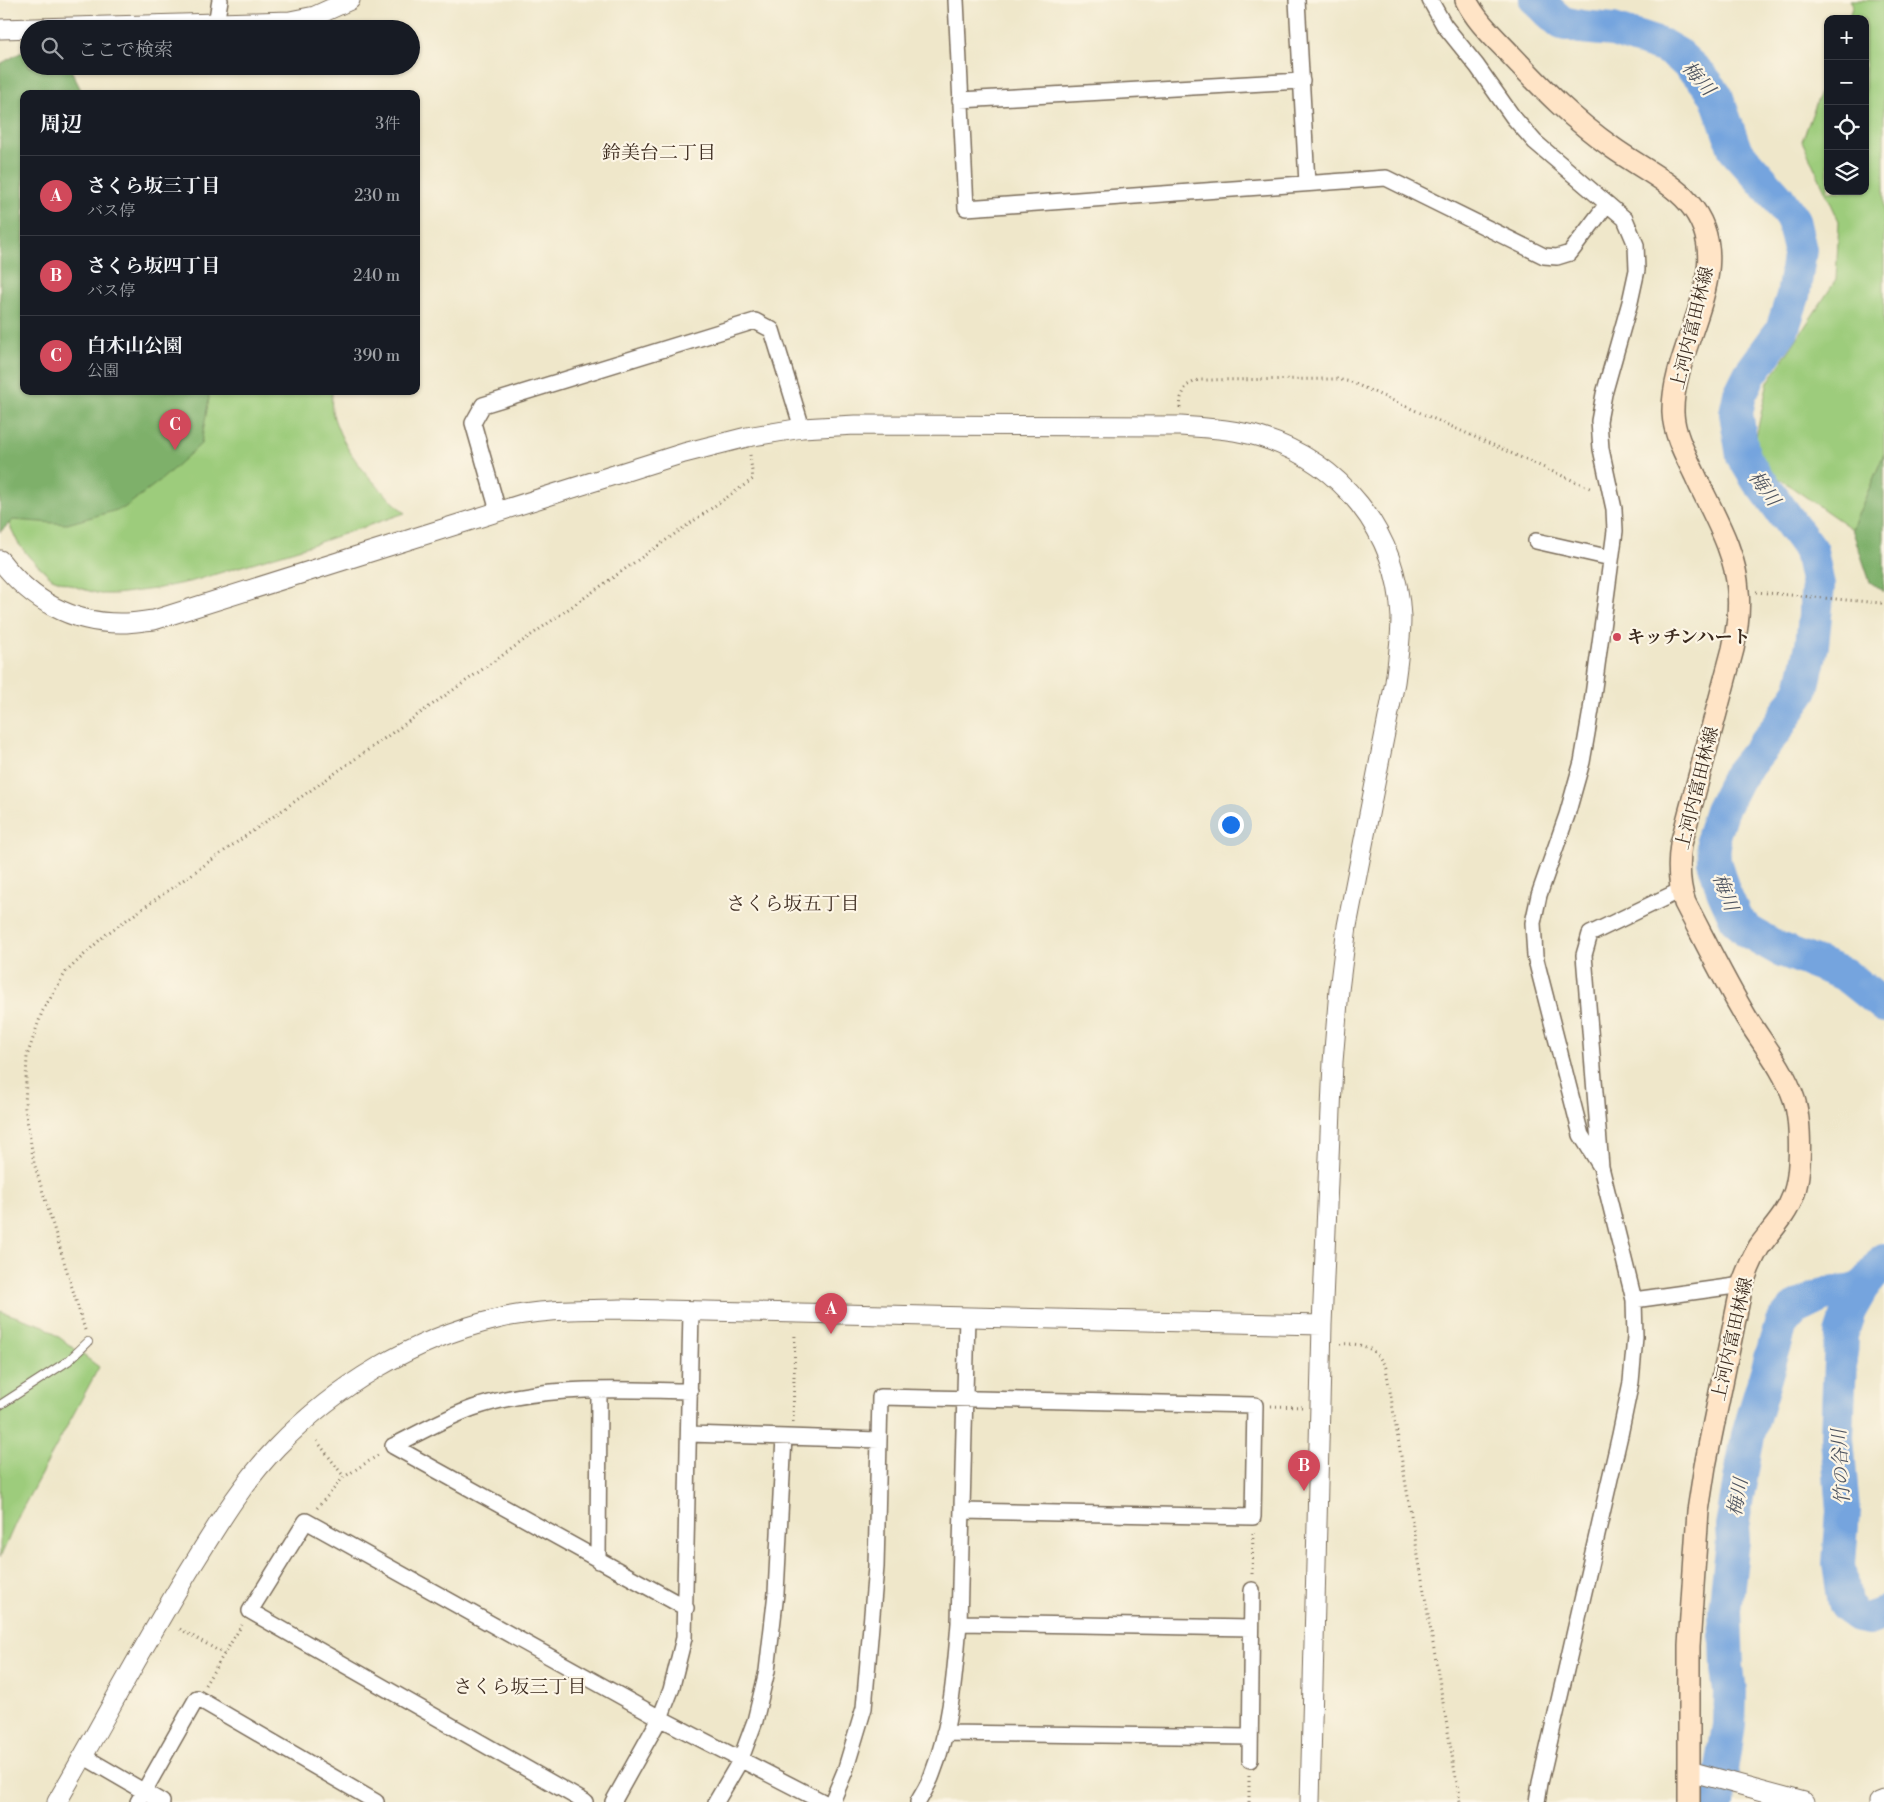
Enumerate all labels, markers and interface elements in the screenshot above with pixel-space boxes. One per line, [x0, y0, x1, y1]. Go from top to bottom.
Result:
map controls [1824, 15, 1869, 195]
button: + [1824, 15, 1869, 60]
search box [20, 20, 420, 75]
icon: search [38, 34, 66, 62]
text: ここで検索 [78, 38, 173, 62]
water label: 梅川 [1677, 56, 1721, 102]
button: − [1824, 60, 1869, 105]
button: locate [1824, 105, 1869, 150]
text: 周辺 [40, 112, 82, 138]
text: 3件 [375, 114, 400, 134]
district label: 鈴美台二丁目 [602, 141, 716, 165]
button: layers [1824, 150, 1869, 195]
text: さくら坂三丁目 [87, 174, 220, 198]
text: A [50, 186, 62, 206]
text: 230 m [354, 186, 400, 206]
text: バス停 [87, 201, 135, 221]
text: さくら坂四丁目 [87, 254, 220, 278]
street label: 上河内富田林線 [1666, 264, 1719, 392]
text: B [50, 266, 62, 286]
text: 240 m [353, 266, 400, 286]
text: バス停 [87, 281, 135, 301]
text: 白木山公園 [87, 334, 182, 358]
text: C [50, 346, 62, 366]
text: 390 m [354, 346, 400, 366]
text: 公園 [87, 361, 119, 381]
pin: C [159, 409, 191, 450]
water label: 梅川 [1743, 466, 1786, 513]
place label: キッチンハート [1627, 626, 1750, 649]
marker: キッチンハート [1611, 631, 1623, 643]
street label: 上河内富田林線 [1671, 724, 1724, 852]
your location [1218, 812, 1244, 838]
water label: 梅川 [1707, 870, 1744, 916]
district label: さくら坂五丁目 [726, 892, 860, 916]
street label: 上河内富田林線 [1707, 1275, 1758, 1403]
pin: A [815, 1293, 847, 1334]
water label: 竹の谷川 [1827, 1426, 1855, 1506]
pin: B [1288, 1450, 1320, 1491]
water label: 梅川 [1723, 1474, 1753, 1518]
district label: さくら坂三丁目 [453, 1675, 587, 1699]

